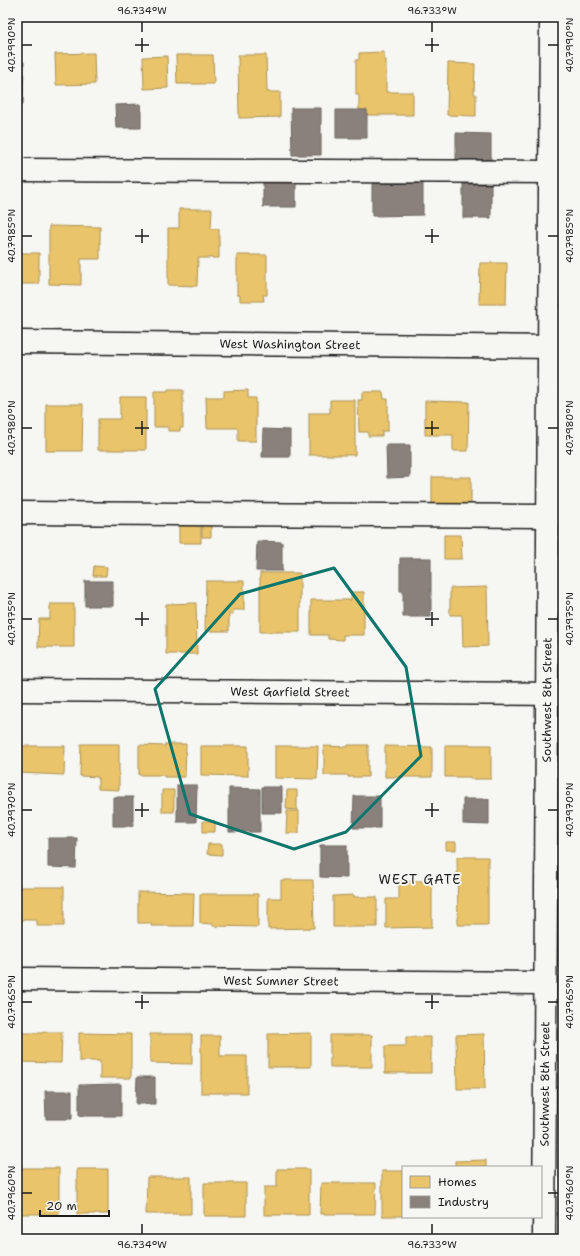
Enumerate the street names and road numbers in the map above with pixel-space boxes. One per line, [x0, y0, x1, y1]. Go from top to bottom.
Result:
street label: West Washington Street [219, 336, 361, 353]
street label: Southwest 8th Street [539, 637, 555, 763]
street label: West Garfield Street [230, 684, 350, 700]
street label: West Sumner Street [223, 973, 339, 989]
street label: Southwest 8th Street [537, 1021, 553, 1147]

